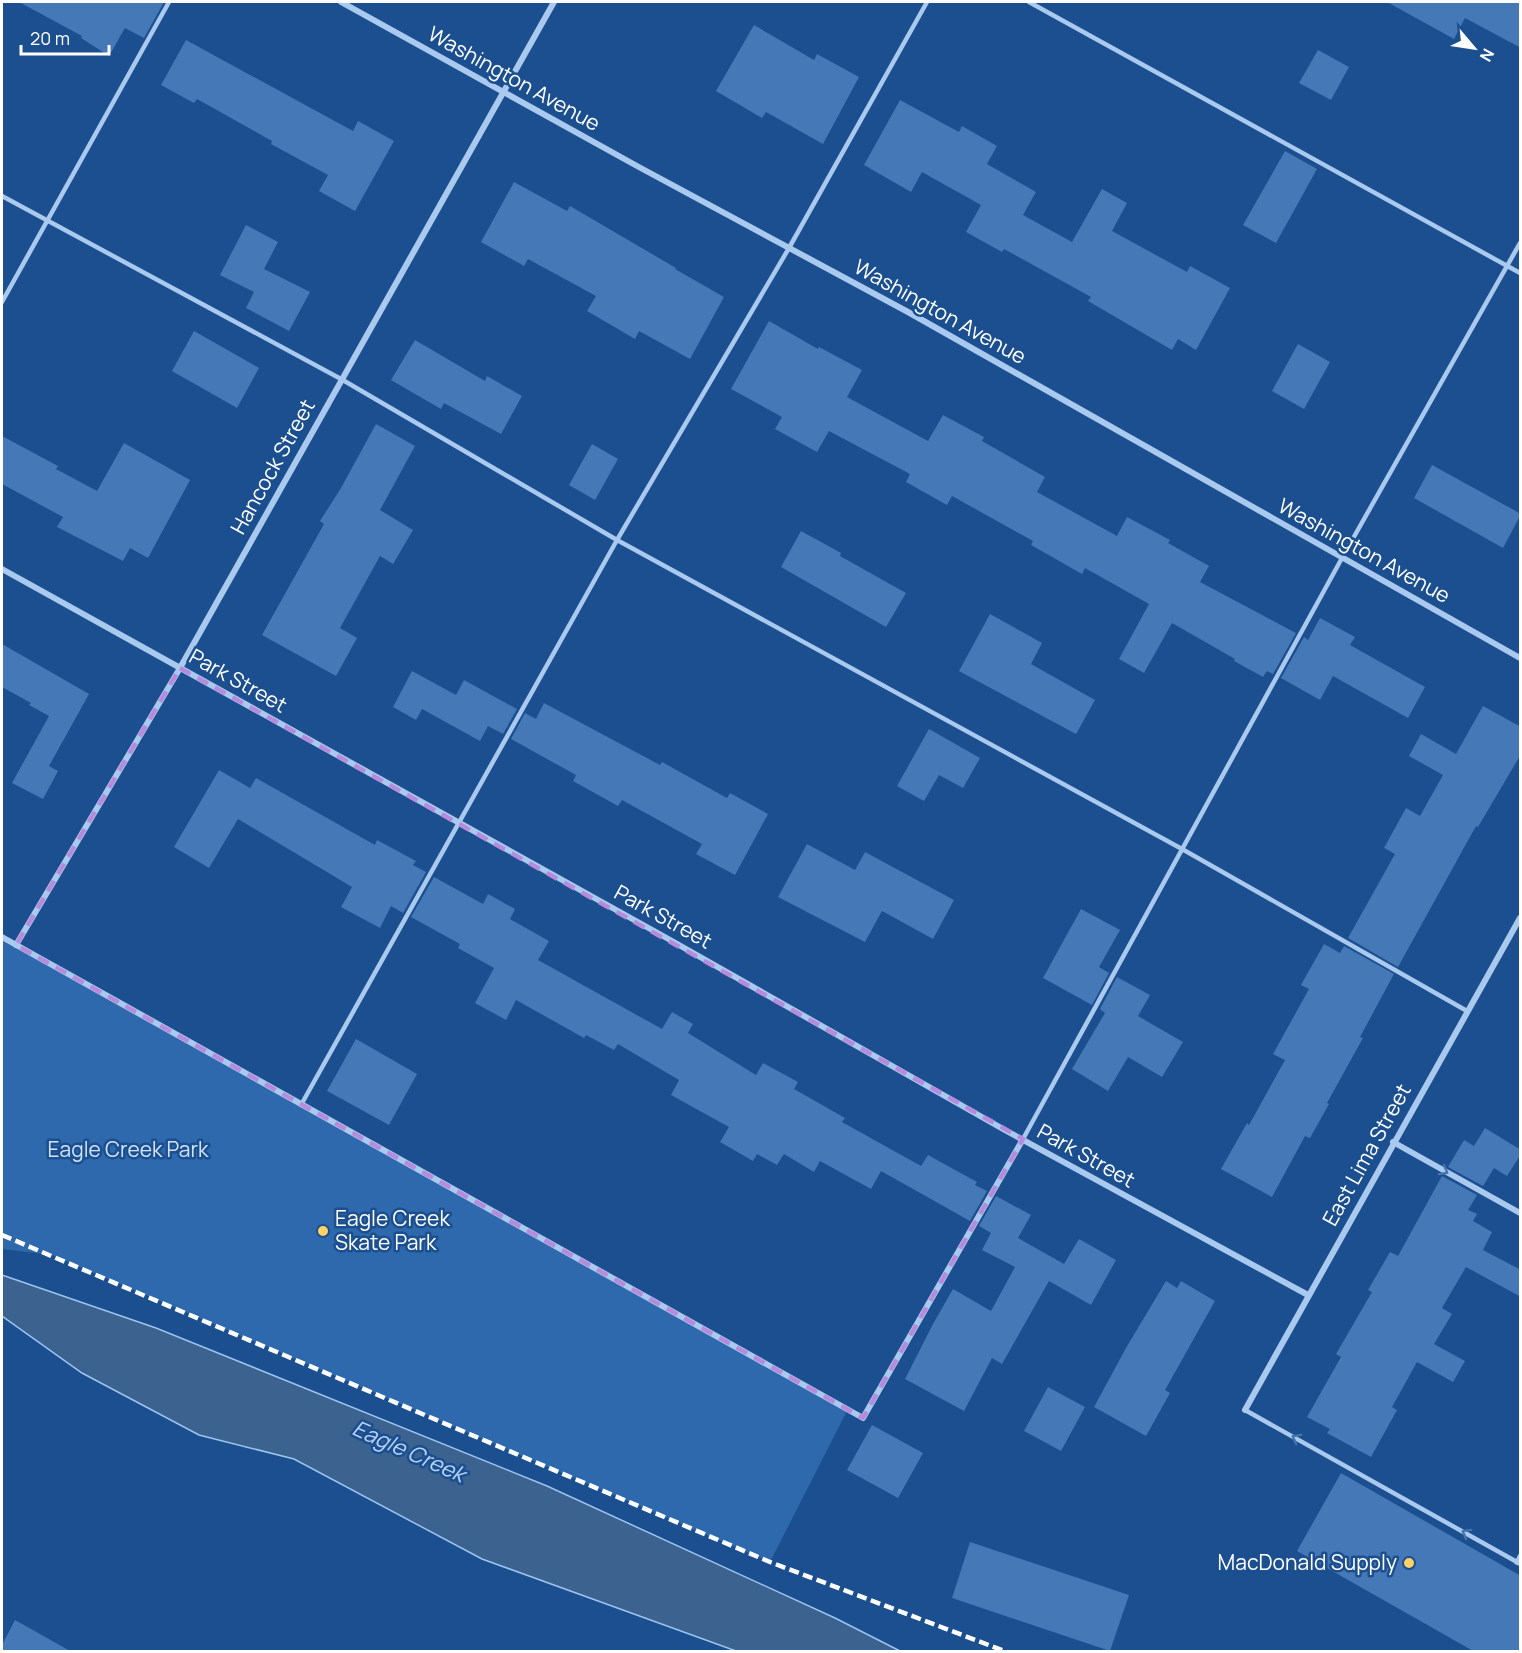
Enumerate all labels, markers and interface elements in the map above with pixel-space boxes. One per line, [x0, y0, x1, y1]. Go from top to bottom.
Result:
scale bar [21, 18, 110, 56]
north arrow [1444, 18, 1504, 78]
street label: Washington Avenue [423, 19, 606, 137]
text: 20 m [30, 26, 70, 50]
text: N [1475, 45, 1500, 66]
street label: Washington Avenue [849, 252, 1032, 370]
street label: Hancock Street [223, 394, 321, 539]
street label: Washington Avenue [1273, 491, 1456, 609]
street label: Park Street [185, 642, 292, 718]
street label: Park Street [610, 878, 717, 954]
street label: East Lima Street [1316, 1079, 1417, 1231]
street label: Park Street [1033, 1117, 1140, 1193]
park label: Eagle Creek Park [48, 1135, 209, 1163]
one-way arrow [1438, 1164, 1448, 1175]
place label: Eagle Creek Skate Park [335, 1204, 450, 1256]
marker: Eagle Creek Skate Park [316, 1224, 330, 1238]
water label: Eagle Creek [348, 1413, 473, 1490]
one-way arrow [1292, 1434, 1302, 1445]
one-way arrow [1462, 1529, 1472, 1540]
place label: MacDonald Supply [1218, 1548, 1397, 1576]
marker: MacDonald Supply [1402, 1556, 1416, 1570]

